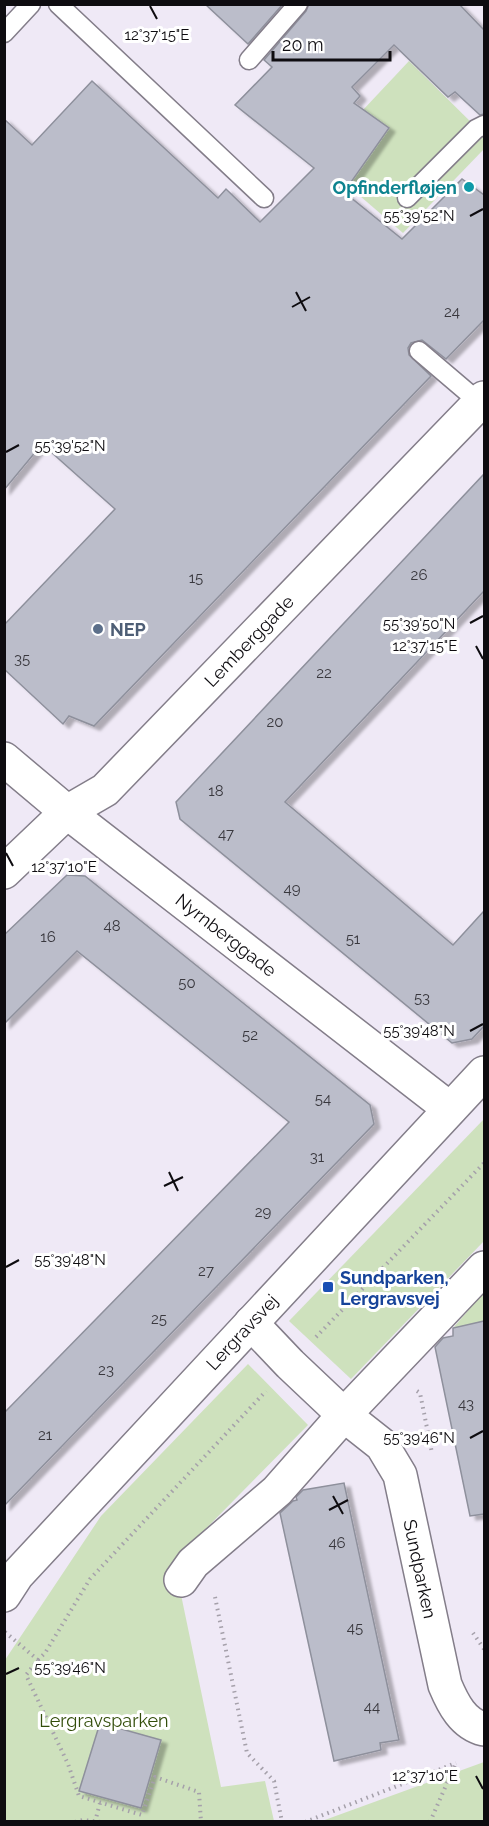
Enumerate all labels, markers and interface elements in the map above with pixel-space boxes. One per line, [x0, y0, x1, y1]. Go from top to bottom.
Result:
scale bar [273, 24, 390, 62]
text: 12°37'15"E [125, 26, 189, 44]
text: 20 m [282, 34, 324, 55]
place label: Opfinderfløjen [333, 177, 457, 198]
marker: Opfinderfløjen [462, 180, 476, 194]
text: 55°39'52"N [383, 207, 455, 225]
house number: 24 [444, 303, 460, 321]
text: 55°39'52"N [34, 437, 106, 455]
house number: 26 [411, 566, 427, 584]
house number: 15 [189, 569, 203, 587]
street label: Lemberggade [200, 591, 298, 691]
text: 55°39'50"N [383, 615, 455, 633]
place label: NEP [110, 619, 146, 640]
marker: NEP [91, 622, 105, 636]
text: 12°37'15"E [393, 637, 457, 655]
house number: 35 [14, 650, 30, 668]
house number: 22 [316, 664, 332, 682]
house number: 20 [267, 713, 284, 731]
house number: 18 [208, 782, 224, 800]
house number: 47 [218, 825, 234, 843]
text: 12°37'10"E [31, 858, 97, 876]
house number: 49 [284, 880, 301, 898]
street label: Nyrnberggade [171, 889, 281, 981]
house number: 48 [103, 917, 121, 935]
house number: 16 [40, 928, 56, 946]
house number: 51 [346, 930, 361, 948]
house number: 50 [178, 974, 196, 992]
house number: 53 [414, 989, 430, 1007]
text: 55°39'48"N [383, 1022, 455, 1040]
house number: 52 [242, 1026, 258, 1044]
house number: 54 [315, 1090, 331, 1108]
house number: 31 [310, 1148, 325, 1166]
house number: 29 [255, 1203, 272, 1221]
text: 55°39'48"N [34, 1251, 106, 1269]
house number: 27 [198, 1262, 214, 1280]
place label: Sundparken, Lergravsvej [340, 1267, 449, 1309]
marker: Sundparken, Lergravsvej [321, 1280, 335, 1294]
street label: Lergravsvej [202, 1290, 282, 1374]
house number: 25 [151, 1310, 167, 1328]
house number: 23 [98, 1361, 114, 1379]
house number: 43 [458, 1395, 474, 1413]
house number: 21 [38, 1426, 53, 1444]
text: 55°39'46"N [383, 1429, 455, 1447]
street label: Sundparken [399, 1518, 441, 1620]
house number: 46 [328, 1534, 346, 1552]
house number: 45 [347, 1619, 363, 1637]
text: 55°39'46"N [34, 1659, 106, 1677]
house number: 44 [364, 1698, 380, 1716]
park label: Lergravsparken [39, 1710, 169, 1731]
text: 12°37'10"E [392, 1767, 458, 1785]

